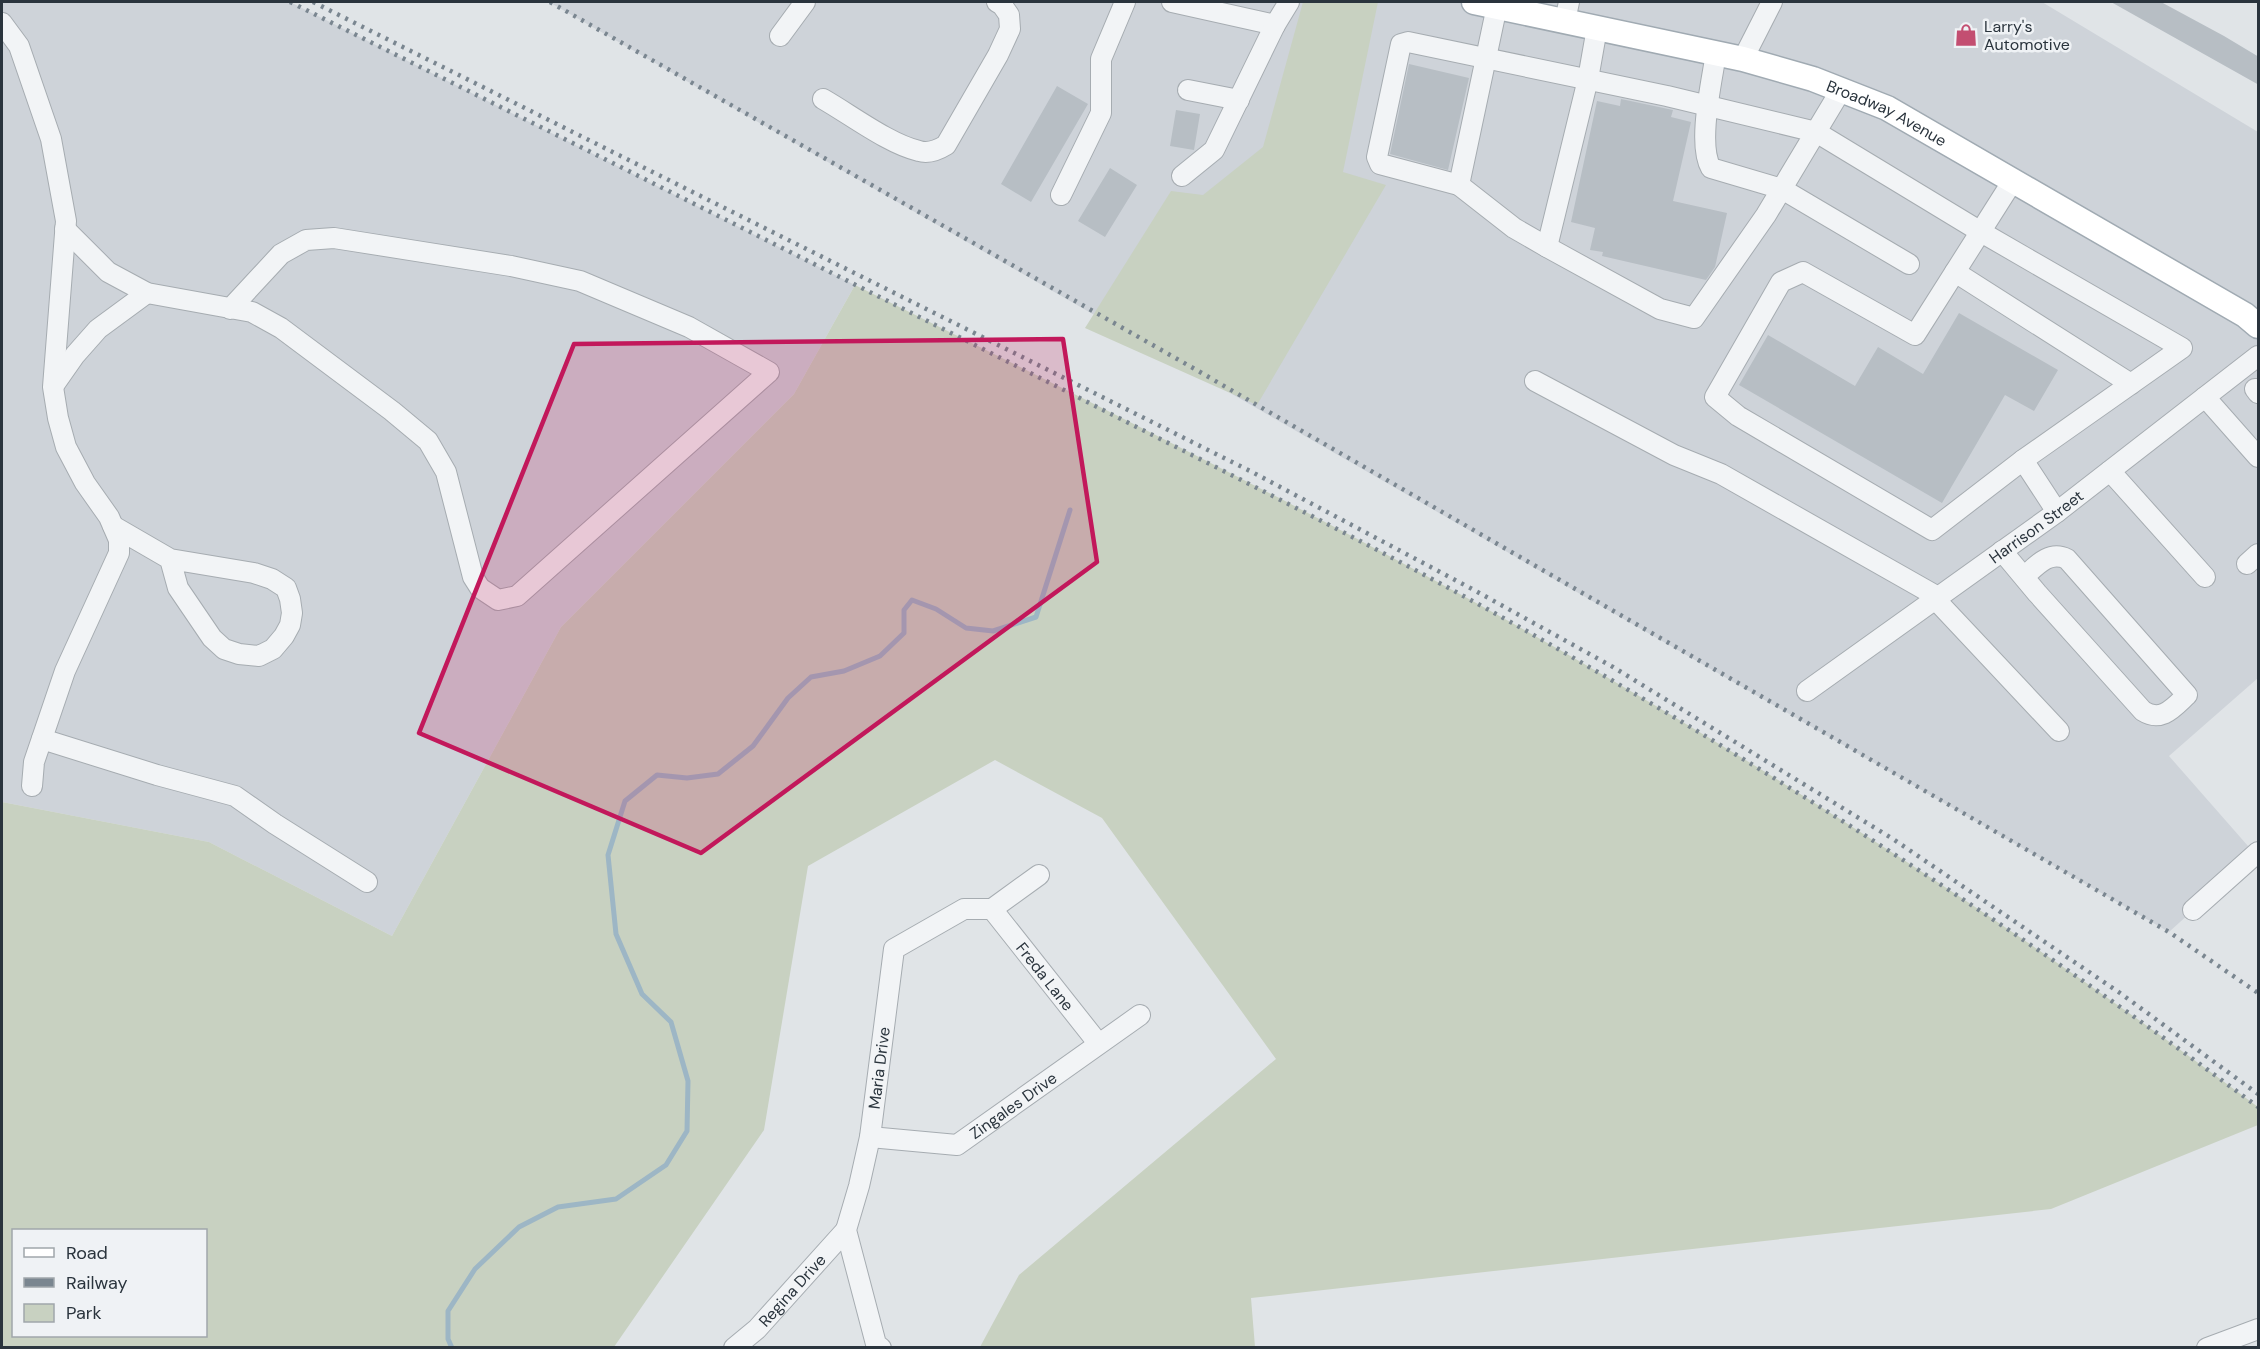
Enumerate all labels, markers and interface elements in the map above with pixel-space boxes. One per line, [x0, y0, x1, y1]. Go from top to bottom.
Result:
place label: Larry's Automotive [1984, 16, 2070, 55]
shop icon: Larry's Automotive [1953, 22, 1979, 48]
street label: Broadway Avenue [1824, 75, 1951, 151]
street label: Harrison Street [1985, 485, 2087, 568]
street label: Freda Lane [1012, 938, 1079, 1015]
street label: Maria Drive [863, 1026, 894, 1110]
street label: Zingales Drive [965, 1067, 1061, 1143]
legend [12, 1229, 207, 1337]
text: Road [66, 1241, 108, 1265]
street label: Regina Drive [754, 1249, 830, 1331]
text: Railway [66, 1271, 128, 1295]
text: Park [66, 1301, 102, 1325]

